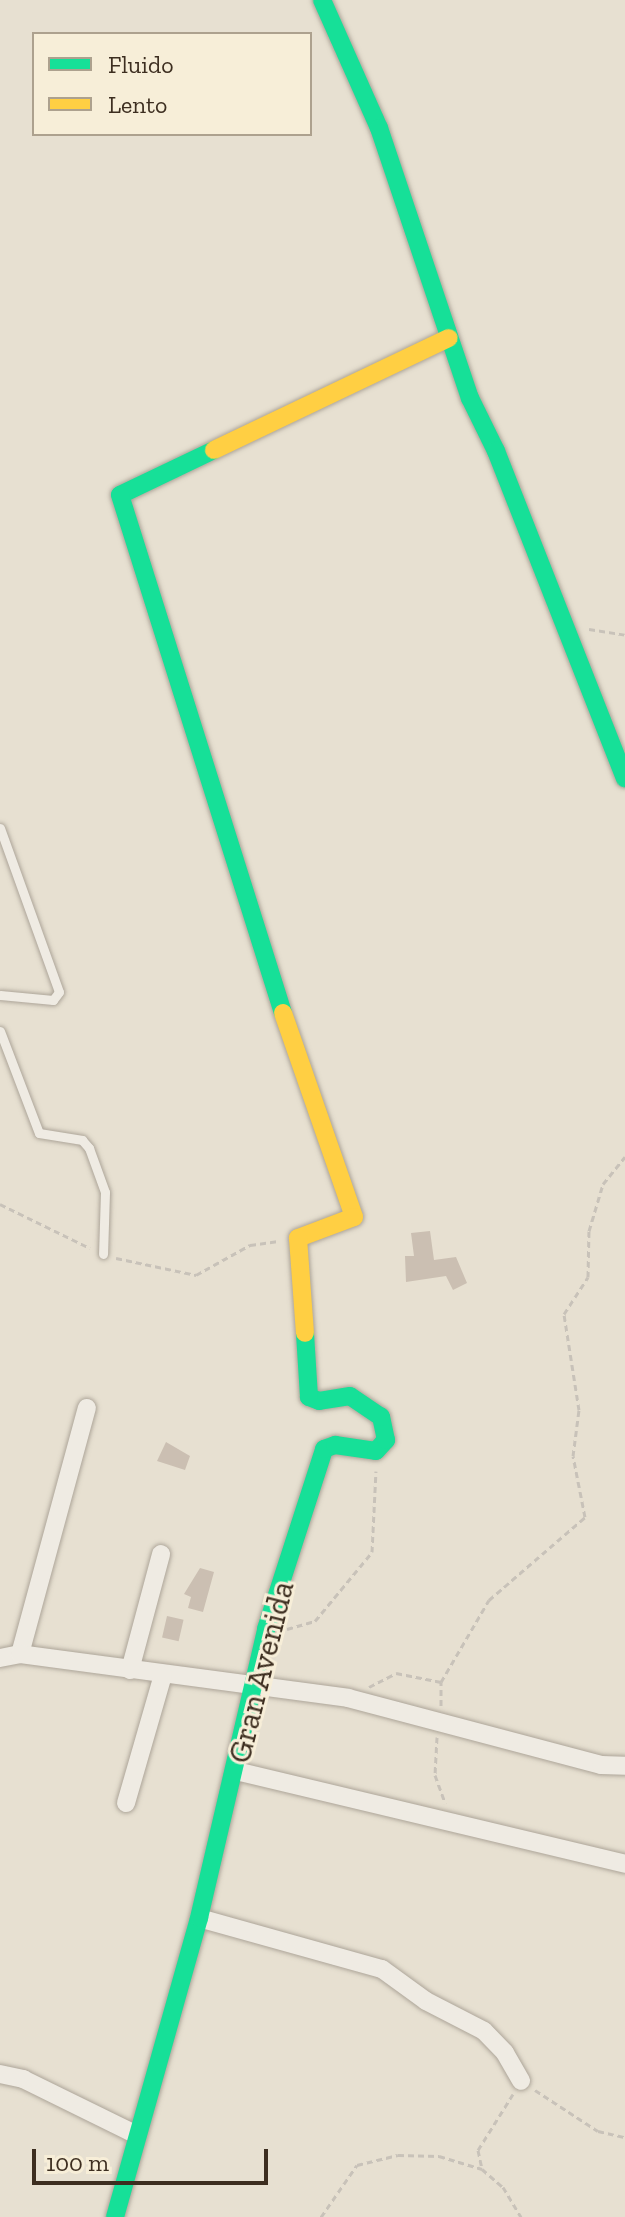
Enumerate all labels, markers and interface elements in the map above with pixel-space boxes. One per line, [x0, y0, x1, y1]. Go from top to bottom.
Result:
legend [32, 32, 312, 136]
text: Fluido [108, 50, 173, 79]
text: Lento [108, 90, 167, 119]
street label: Gran Avenida [220, 1577, 302, 1767]
scale bar [36, 2133, 272, 2183]
text: 100 m [46, 2148, 109, 2177]

